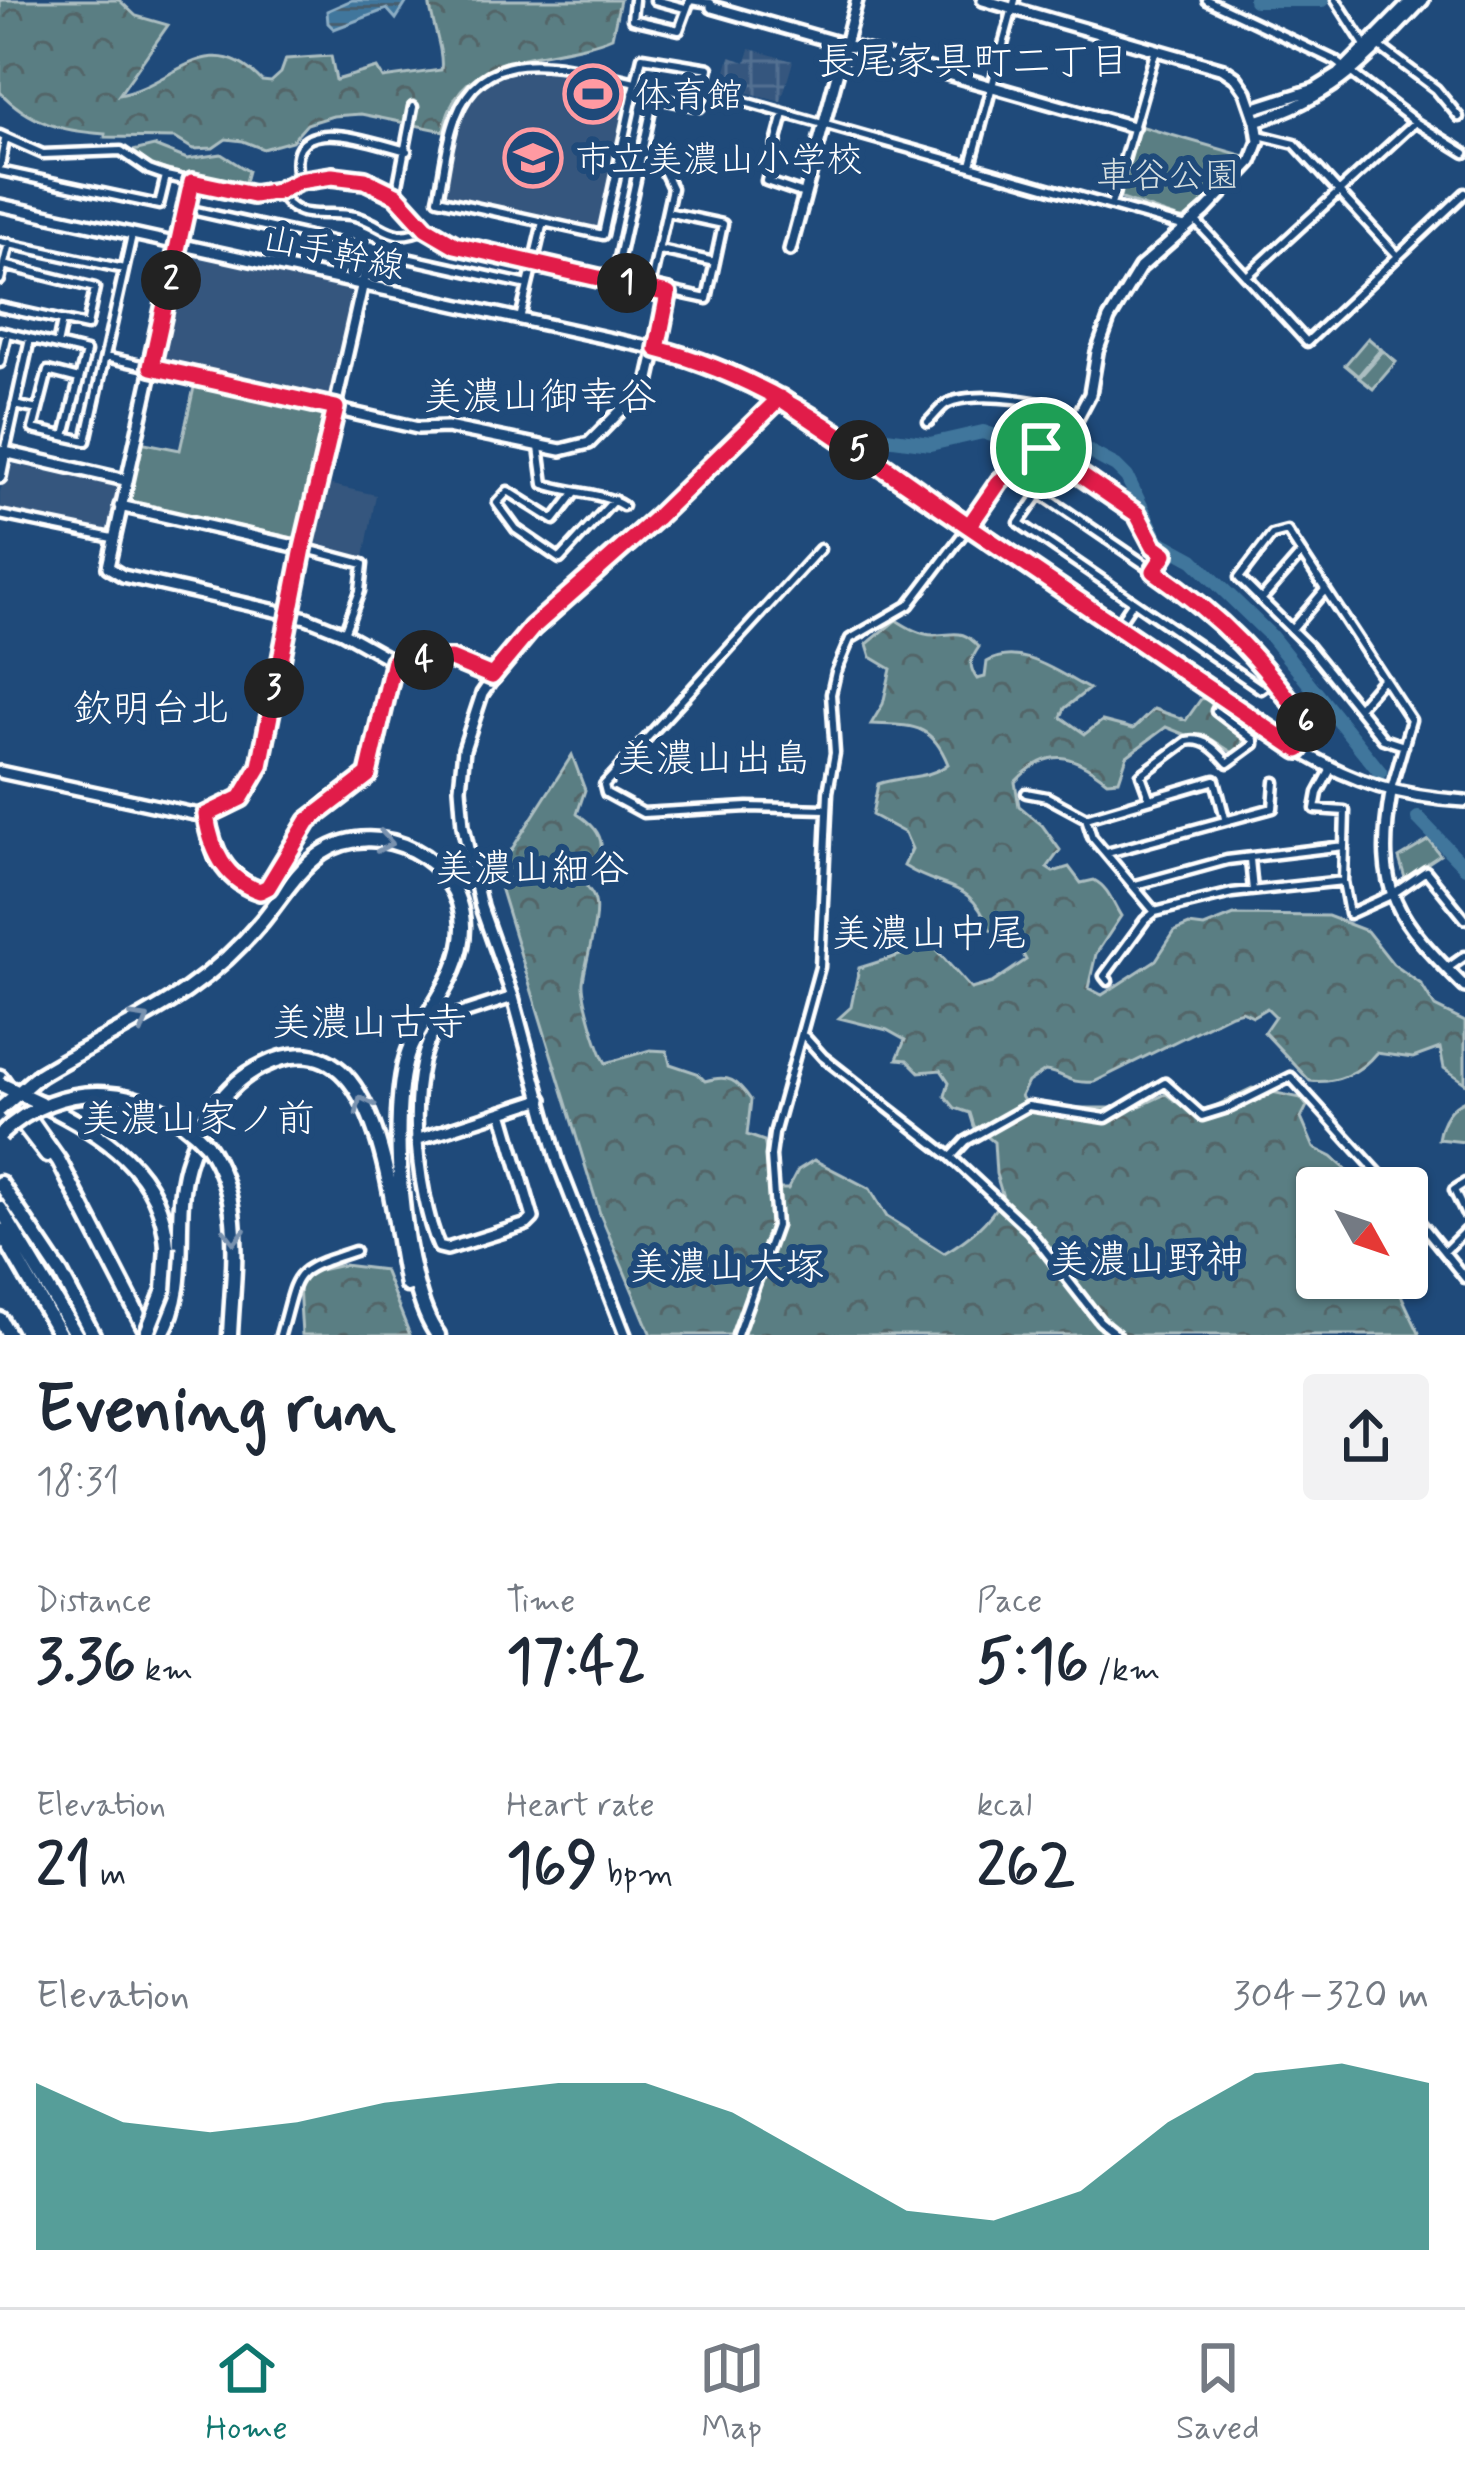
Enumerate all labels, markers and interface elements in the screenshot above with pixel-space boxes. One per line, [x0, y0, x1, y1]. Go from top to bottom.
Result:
district label: 長尾家具町二丁目 [817, 38, 1129, 89]
sports icon: 体育館 [562, 63, 624, 125]
place label: 体育館 [635, 74, 743, 121]
school or university icon: 市立美濃山小学校 [502, 127, 564, 189]
place label: 市立美濃山小学校 [575, 138, 863, 185]
park label: 車谷公園 [1096, 154, 1240, 201]
street label: 山手幹線 [258, 216, 409, 292]
pin: 2 [141, 250, 201, 310]
pin: 1 [597, 253, 657, 313]
text: 2 [163, 258, 179, 302]
text: 1 [620, 261, 634, 305]
district label: 美濃山御幸谷 [423, 373, 657, 424]
pin [990, 397, 1092, 499]
icon: arrive [1008, 415, 1074, 481]
pin: 5 [829, 420, 889, 480]
text: 5 [849, 428, 869, 472]
pin: 4 [394, 630, 454, 690]
text: 4 [414, 638, 434, 682]
pin: 3 [244, 658, 304, 718]
text: 3 [267, 666, 281, 710]
district label: 欽明台北 [73, 685, 229, 736]
pin: 6 [1276, 692, 1336, 752]
text: 6 [1298, 700, 1314, 744]
district label: 美濃山出島 [616, 735, 812, 786]
one-way arrow [375, 829, 395, 854]
district label: 美濃山細谷 [434, 845, 630, 896]
district label: 美濃山中尾 [831, 910, 1027, 961]
district label: 美濃山古寺 [271, 999, 467, 1050]
one-way arrow [128, 1013, 150, 1036]
district label: 美濃山家ノ前 [81, 1095, 315, 1146]
one-way arrow [353, 1095, 377, 1116]
north arrow [1296, 1167, 1428, 1299]
map controls [1296, 1167, 1428, 1299]
one-way arrow [221, 1228, 247, 1246]
district label: 美濃山野神 [1049, 1236, 1245, 1287]
district label: 美濃山大塚 [629, 1243, 825, 1294]
text: Evening run [36, 1369, 396, 1455]
button: share [1303, 1374, 1429, 1500]
text: 18:31 [36, 1457, 120, 1508]
text: Distance [36, 1580, 152, 1624]
text: Time [506, 1580, 575, 1624]
text: Pace [977, 1580, 1042, 1624]
text: 3.36 [36, 1624, 136, 1703]
text: 17:42 [506, 1624, 646, 1703]
text: 5:16 [977, 1624, 1089, 1703]
text: km [136, 1649, 193, 1693]
text: /km [1089, 1649, 1160, 1693]
text: Elevation [36, 1784, 166, 1828]
text: Heart rate [506, 1784, 655, 1828]
text: kcal [977, 1784, 1032, 1828]
text: 21 [36, 1828, 91, 1907]
text: 169 [506, 1828, 598, 1907]
text: 262 [977, 1828, 1075, 1907]
text: m [91, 1853, 126, 1897]
text: bpm [598, 1853, 673, 1897]
text: Elevation [36, 1971, 190, 2022]
text: 304–320 m [1233, 1971, 1429, 2022]
tab: Home [206, 2335, 288, 2451]
tab: Map [699, 2335, 765, 2451]
tab: Saved [1176, 2335, 1259, 2451]

